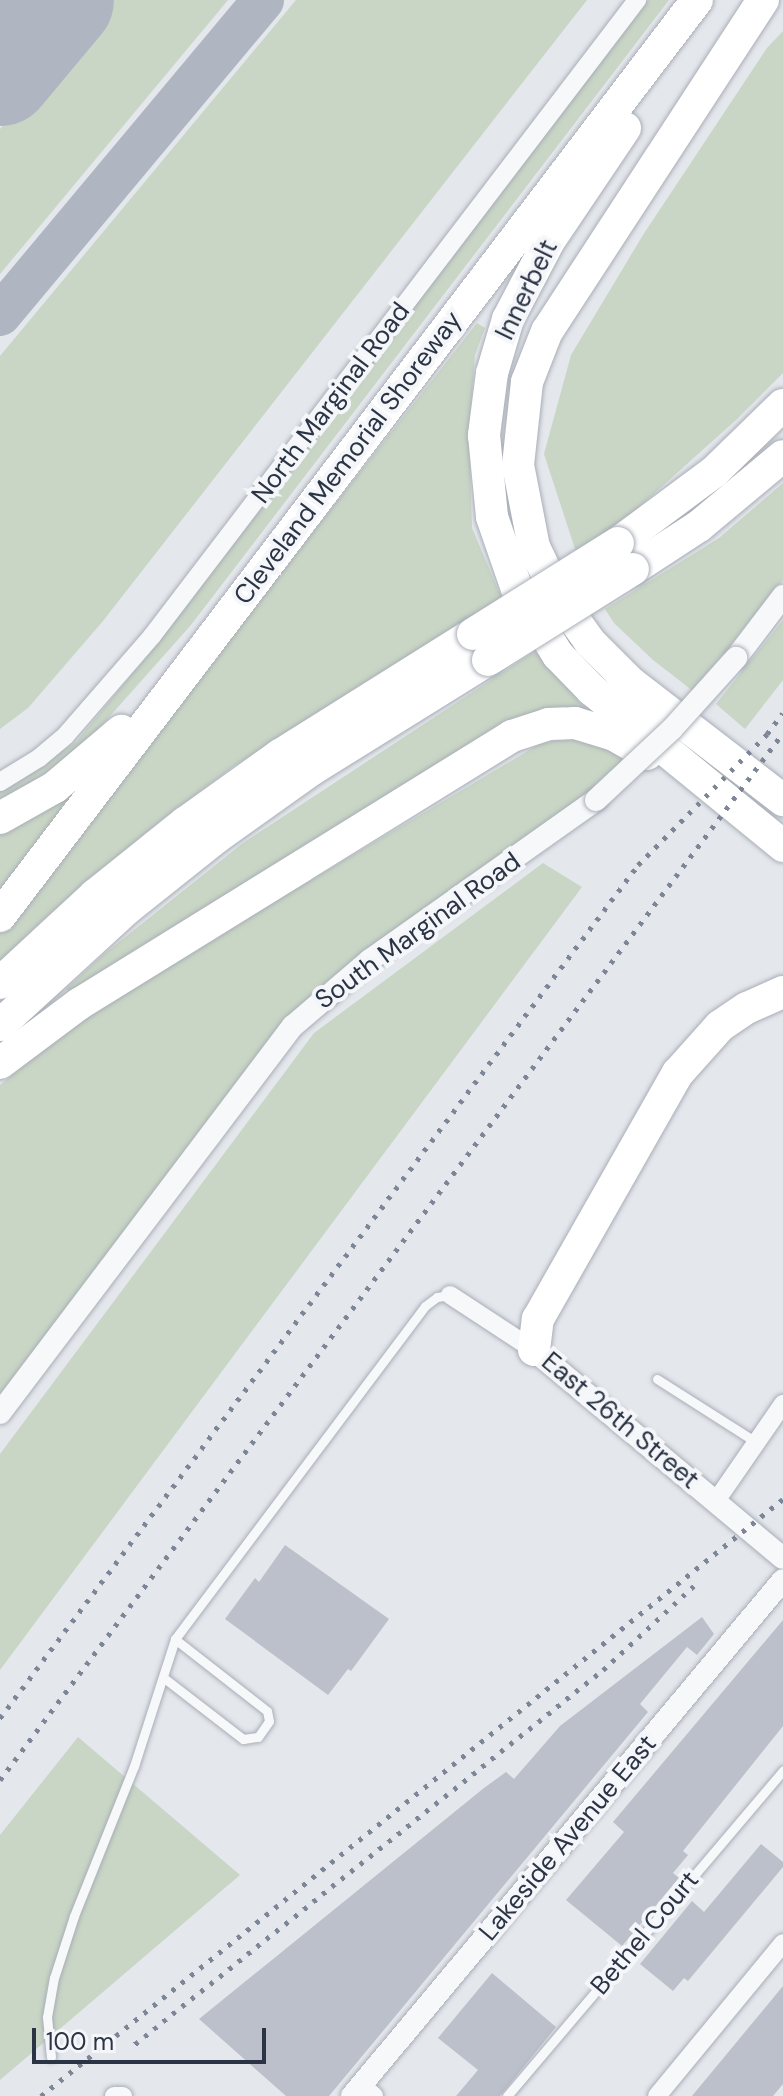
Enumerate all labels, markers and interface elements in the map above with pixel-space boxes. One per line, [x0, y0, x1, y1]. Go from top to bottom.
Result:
street label: Innerbelt [489, 235, 565, 345]
street label: North Marginal Road [245, 296, 417, 510]
street label: Cleveland Memorial Shoreway [228, 305, 468, 611]
street label: South Marginal Road [309, 846, 527, 1016]
street label: East 26th Street [535, 1346, 705, 1496]
street label: Lakeside Avenue East [473, 1729, 663, 1947]
street label: Bethel Court [584, 1865, 706, 2001]
scale bar [36, 2012, 270, 2062]
text: 100 m [46, 2026, 114, 2057]

